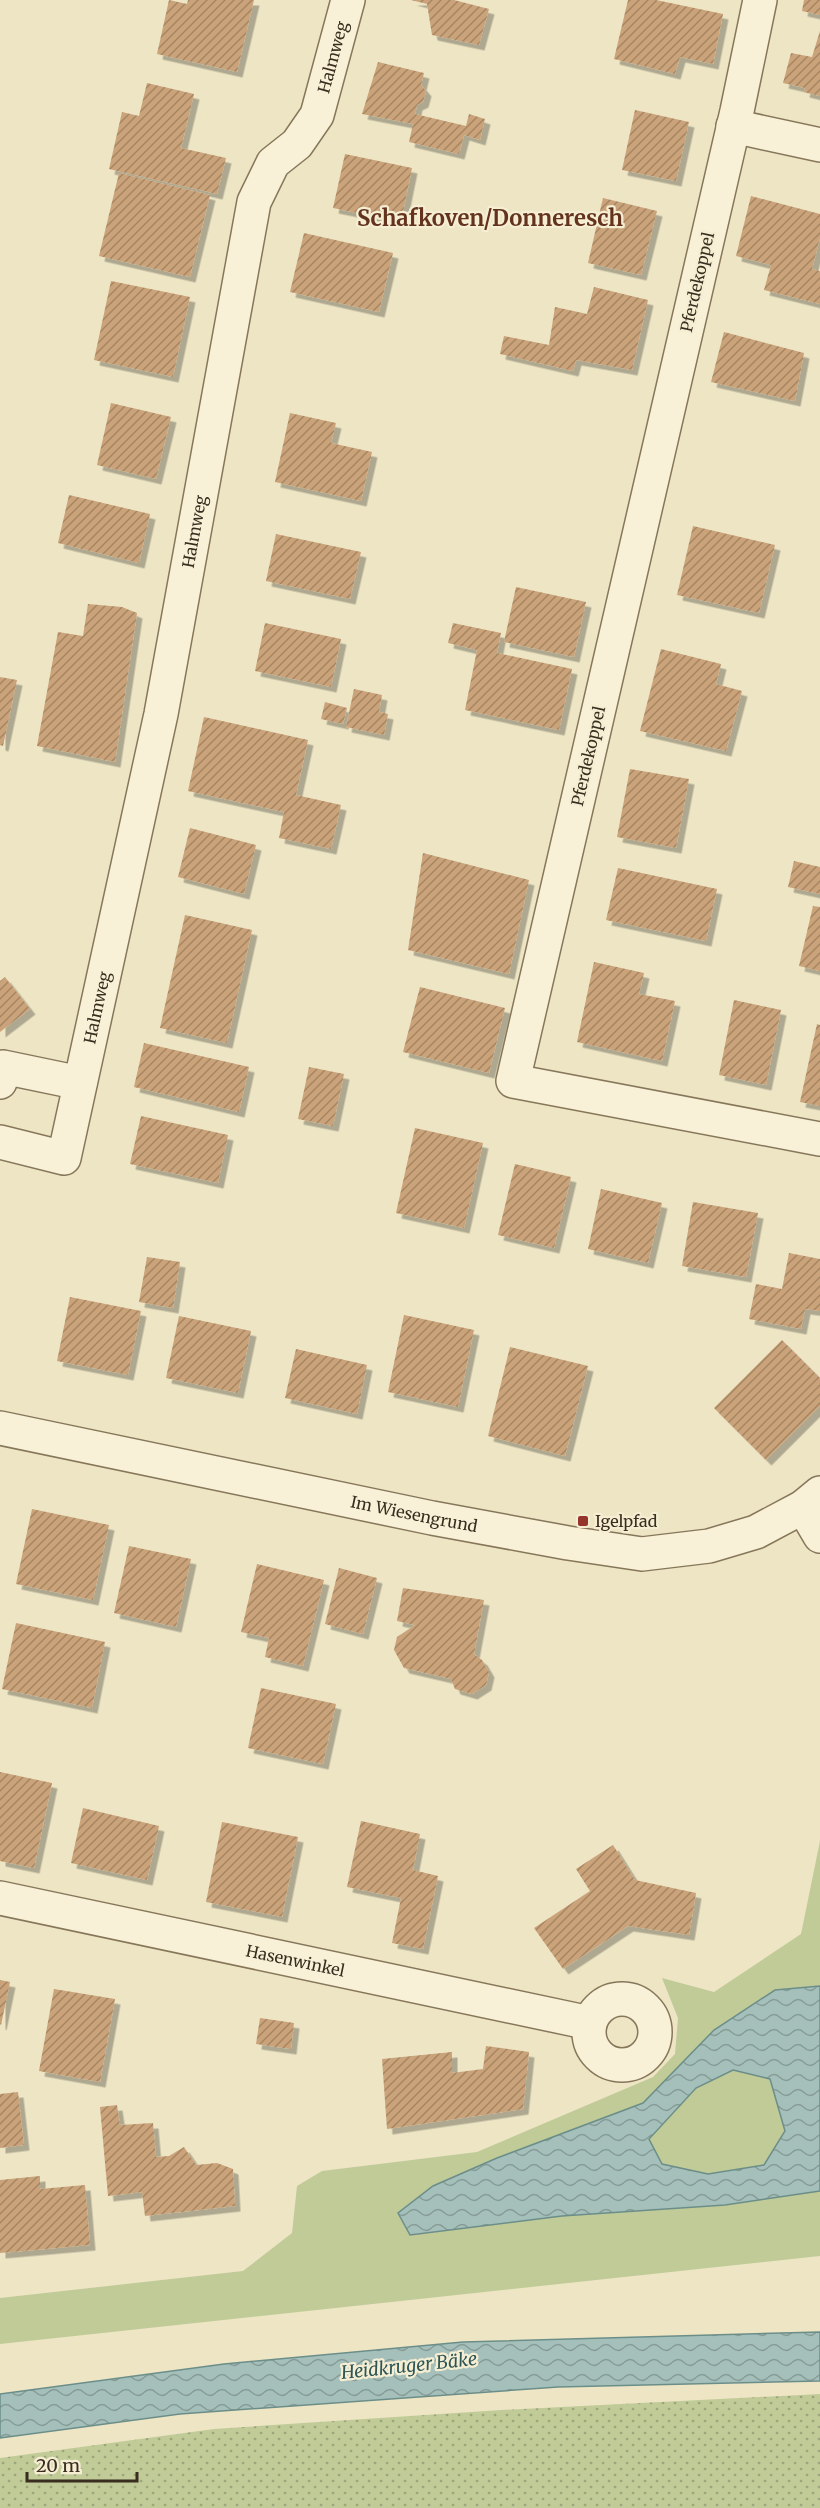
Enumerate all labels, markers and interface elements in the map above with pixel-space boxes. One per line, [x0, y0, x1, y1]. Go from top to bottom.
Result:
street label: Halmweg [313, 19, 352, 95]
district label: Schafkoven/Donneresch [357, 204, 623, 232]
street label: Pferdekoppel [676, 230, 718, 334]
street label: Halmweg [178, 493, 211, 569]
street label: Pferdekoppel [567, 704, 609, 808]
street label: Halmweg [79, 969, 115, 1046]
street label: Im Wiesengrund [349, 1491, 480, 1536]
place label: Igelpfad [595, 1511, 658, 1531]
marker: Igelpfad [576, 1514, 590, 1528]
street label: Hasenwinkel [244, 1940, 347, 1981]
water label: Heidkruger Bäke [339, 2347, 478, 2384]
scale bar [27, 2445, 136, 2483]
text: 20 m [36, 2454, 80, 2477]

